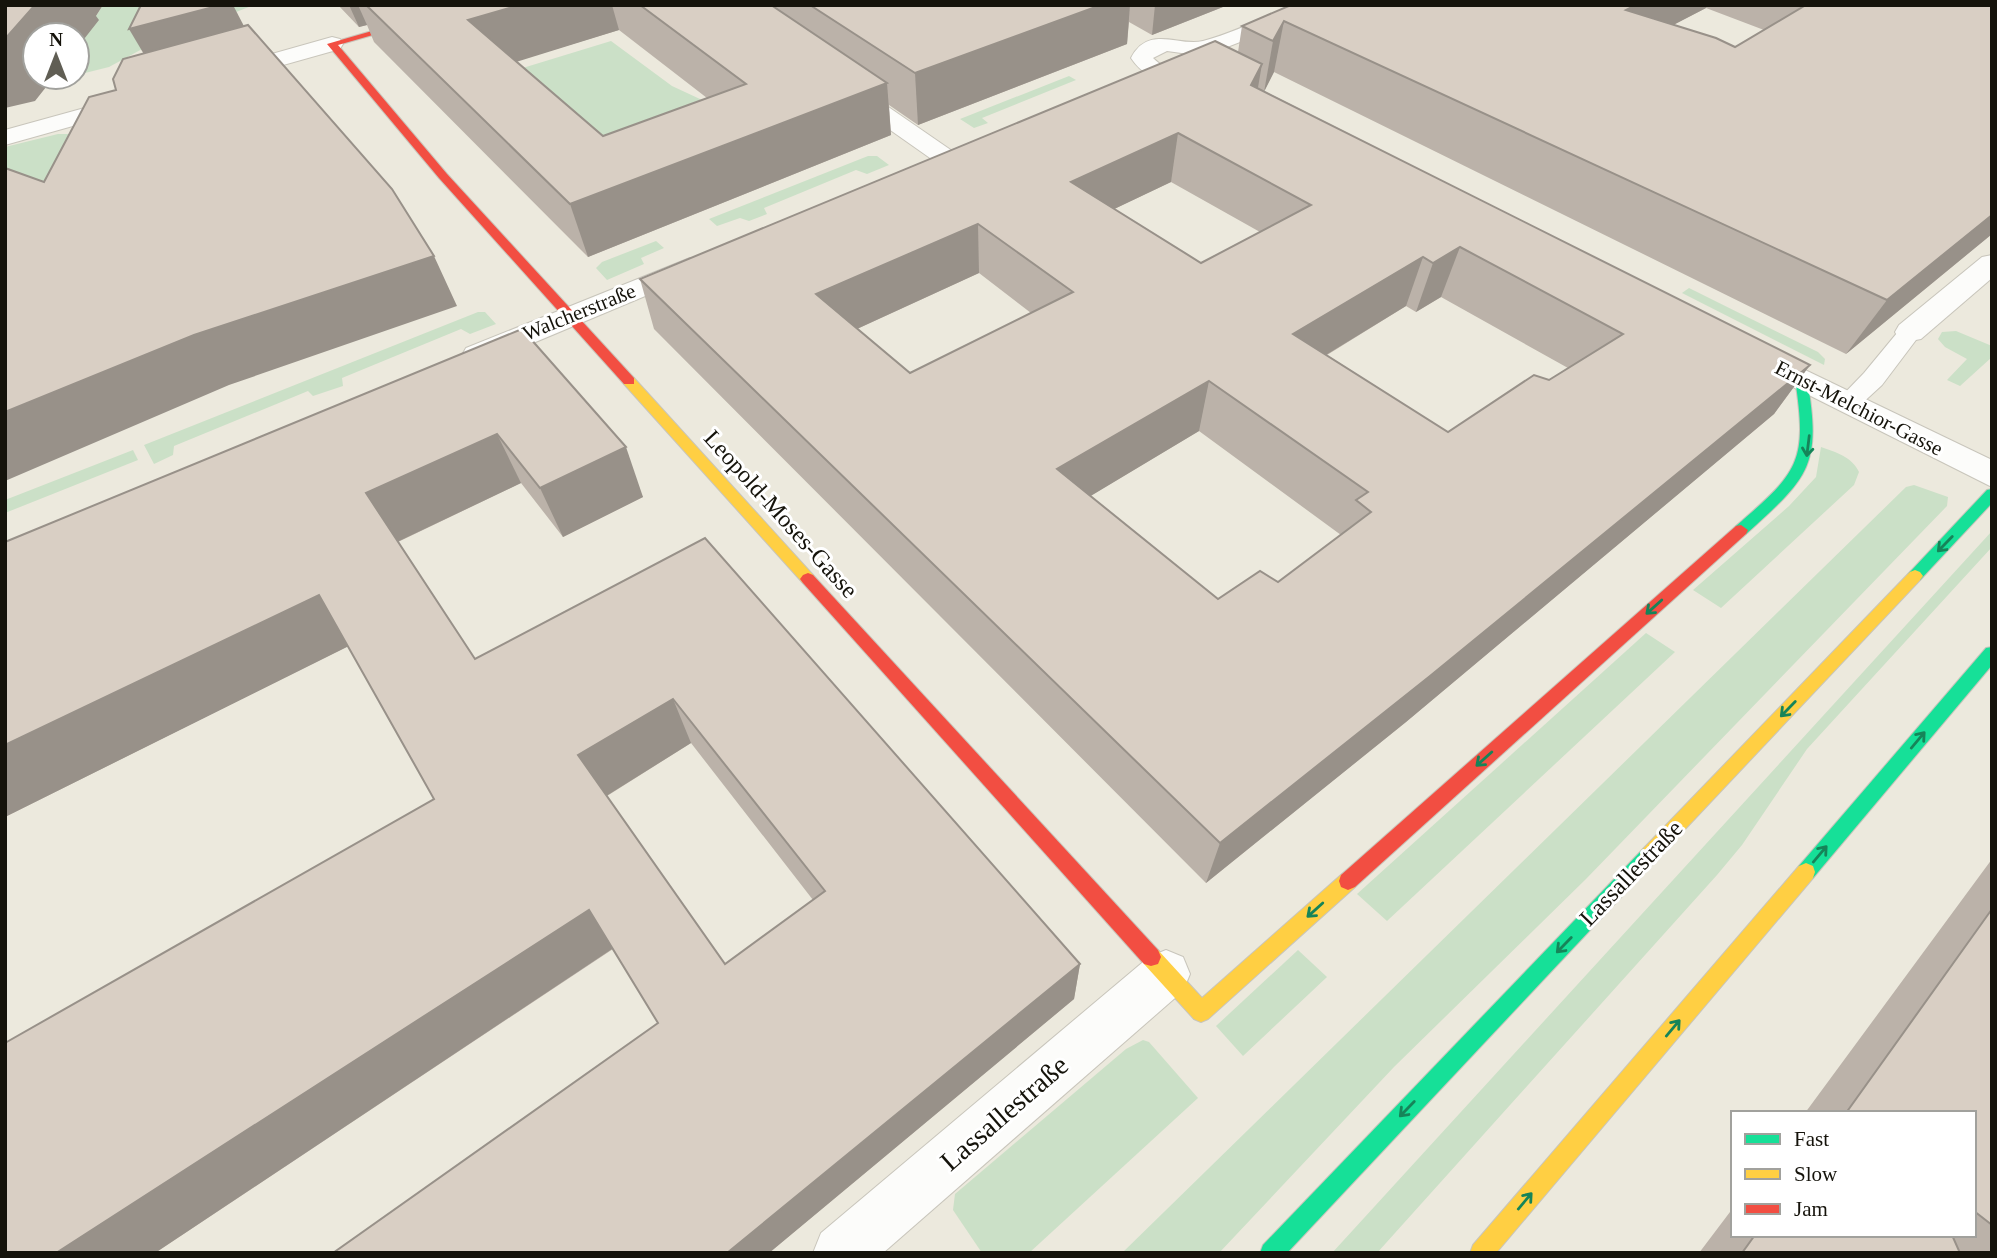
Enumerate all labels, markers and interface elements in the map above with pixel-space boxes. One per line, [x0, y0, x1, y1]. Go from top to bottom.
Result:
north arrow [21, 21, 91, 91]
text: N [49, 29, 63, 50]
street label: Walcherstraße [519, 278, 639, 346]
street label: Ernst-Melchior-Gasse [1771, 355, 1947, 461]
street label: Leopold-Moses-Gasse [699, 425, 863, 603]
one-way arrow [1802, 434, 1815, 457]
one-way arrow [1936, 535, 1953, 552]
one-way arrow [1646, 599, 1663, 616]
one-way arrow [1780, 699, 1797, 717]
one-way arrow [1910, 731, 1926, 749]
one-way arrow [1476, 751, 1494, 767]
street label: Lassallestraße [1574, 815, 1688, 931]
one-way arrow [1813, 846, 1828, 864]
one-way arrow [1306, 902, 1324, 918]
one-way arrow [1555, 936, 1572, 953]
one-way arrow [1665, 1019, 1681, 1037]
street label: Lassallestraße [934, 1049, 1074, 1177]
one-way arrow [1399, 1101, 1416, 1118]
legend [1731, 1111, 1976, 1237]
text: Fast [1794, 1127, 1829, 1151]
text: Slow [1794, 1162, 1838, 1186]
one-way arrow [1517, 1192, 1533, 1210]
text: Jam [1794, 1197, 1828, 1221]

